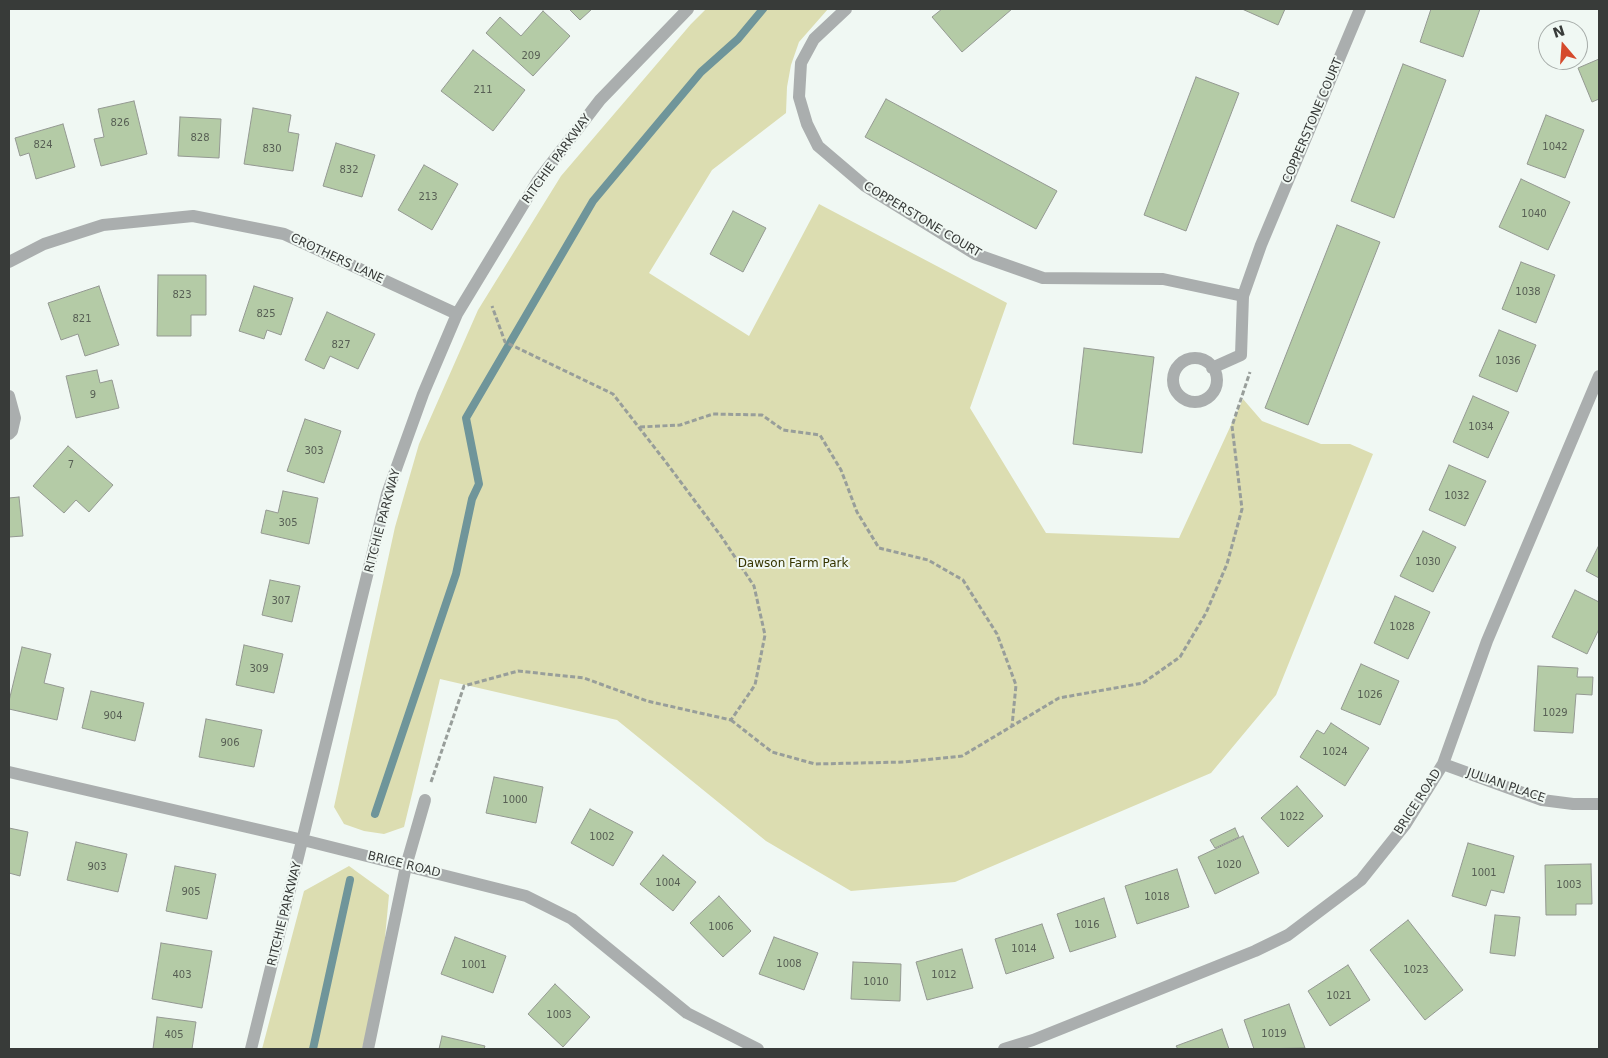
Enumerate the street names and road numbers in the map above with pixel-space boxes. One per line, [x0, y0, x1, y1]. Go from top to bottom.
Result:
street label: COPPERSTONE COURT [1280, 56, 1346, 186]
street label: RITCHIE PARKWAY [520, 111, 594, 207]
street label: COPPERSTONE COURT [861, 179, 983, 261]
street label: CROTHERS LANE [288, 231, 386, 287]
street label: RITCHIE PARKWAY [362, 467, 404, 575]
street label: JULIAN PLACE [1465, 766, 1547, 806]
street label: BRICE ROAD [1392, 767, 1444, 837]
street label: BRICE ROAD [366, 849, 442, 881]
street label: RITCHIE PARKWAY [265, 860, 305, 968]

